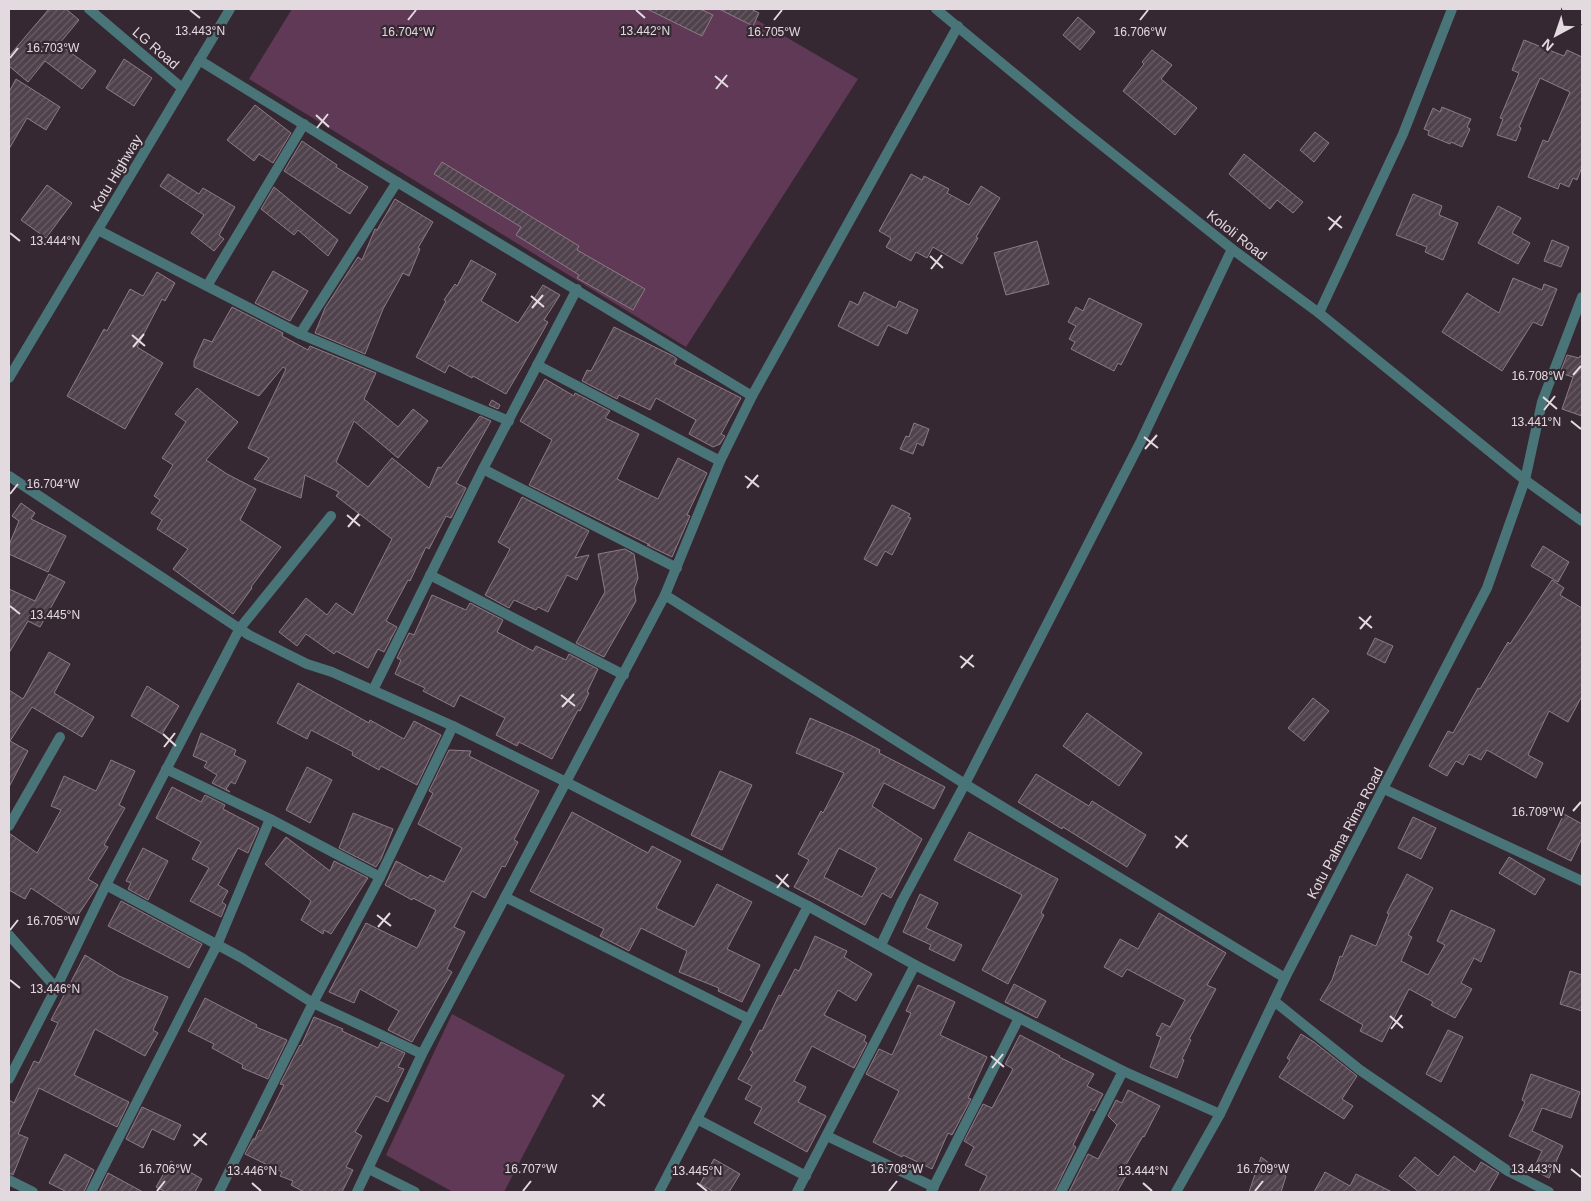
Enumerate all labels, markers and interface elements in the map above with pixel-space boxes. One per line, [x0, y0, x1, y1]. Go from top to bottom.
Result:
north arrow [1531, 10, 1581, 60]
street label: LG Road [130, 24, 182, 72]
text: 13.443°N [175, 24, 225, 38]
text: 13.442°N [620, 24, 670, 38]
text: 16.704°W [382, 25, 435, 39]
text: 16.705°W [748, 25, 801, 39]
text: 16.706°W [1114, 25, 1167, 39]
text: N [1539, 36, 1557, 54]
text: 16.703°W [27, 41, 80, 55]
street label: Kotu Highway [87, 132, 145, 214]
street label: Kololi Road [1204, 207, 1270, 263]
text: 13.444°N [30, 234, 80, 248]
text: 16.708°W [1512, 369, 1565, 383]
text: 13.441°N [1511, 415, 1561, 429]
text: 16.704°W [27, 477, 80, 491]
text: 13.445°N [30, 608, 80, 622]
street label: Kotu Palma Rima Road [1304, 765, 1386, 901]
text: 16.709°W [1512, 805, 1565, 819]
text: 16.705°W [27, 914, 80, 928]
text: 13.446°N [30, 982, 80, 996]
text: 16.706°W [139, 1162, 192, 1176]
text: 16.707°W [505, 1162, 558, 1176]
text: 16.708°W [871, 1162, 924, 1176]
text: 16.709°W [1237, 1162, 1290, 1176]
text: 13.443°N [1511, 1162, 1561, 1176]
text: 13.446°N [227, 1164, 277, 1178]
text: 13.445°N [672, 1164, 722, 1178]
text: 13.444°N [1118, 1164, 1168, 1178]

